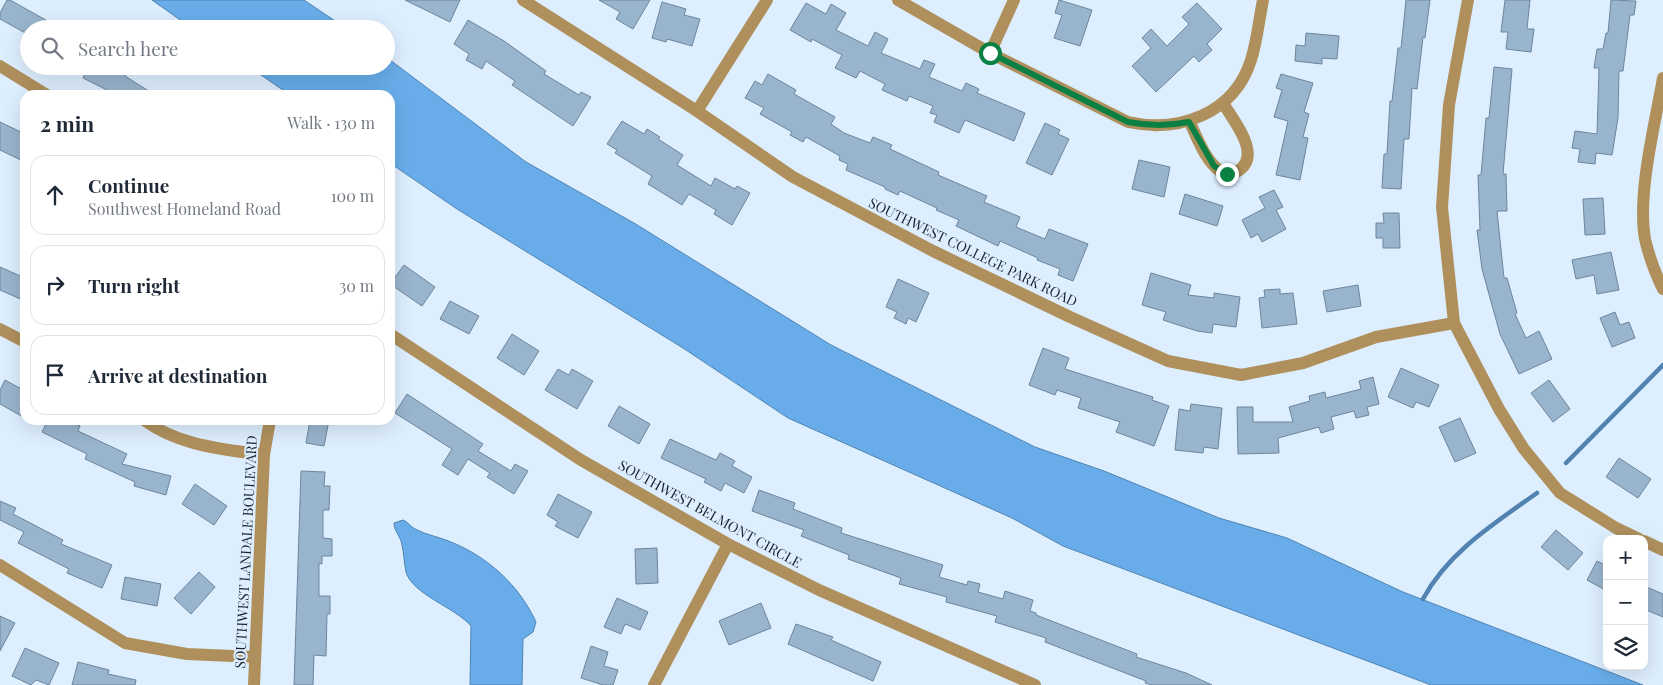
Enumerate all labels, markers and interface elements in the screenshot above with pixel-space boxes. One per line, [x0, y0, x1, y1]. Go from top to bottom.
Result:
search box [20, 20, 395, 75]
icon: search [38, 34, 66, 62]
text: Search here [78, 35, 178, 61]
route start [979, 42, 1002, 65]
text: 2 min [40, 109, 94, 137]
text: Walk · 130 m [287, 112, 375, 133]
route end [1216, 163, 1239, 186]
text: Continue [88, 172, 169, 198]
icon: ahead [41, 181, 69, 209]
text: 100 m [331, 185, 374, 206]
street label: SOUTHWEST COLLEGE PARK ROAD [866, 193, 1081, 310]
text: Southwest Homeland Road [88, 198, 281, 219]
icon: right [41, 271, 69, 299]
text: Turn right [88, 272, 180, 298]
text: 30 m [339, 275, 374, 296]
icon: arrive [41, 361, 69, 389]
text: Arrive at destination [88, 362, 268, 388]
street label: SOUTHWEST LANDALE BOULEVARD [230, 435, 261, 669]
street label: SOUTHWEST BELMONT CIRCLE [615, 455, 805, 572]
map controls [1603, 535, 1648, 670]
button: + [1603, 535, 1648, 580]
button: − [1603, 580, 1648, 625]
button: layers [1603, 625, 1648, 670]

